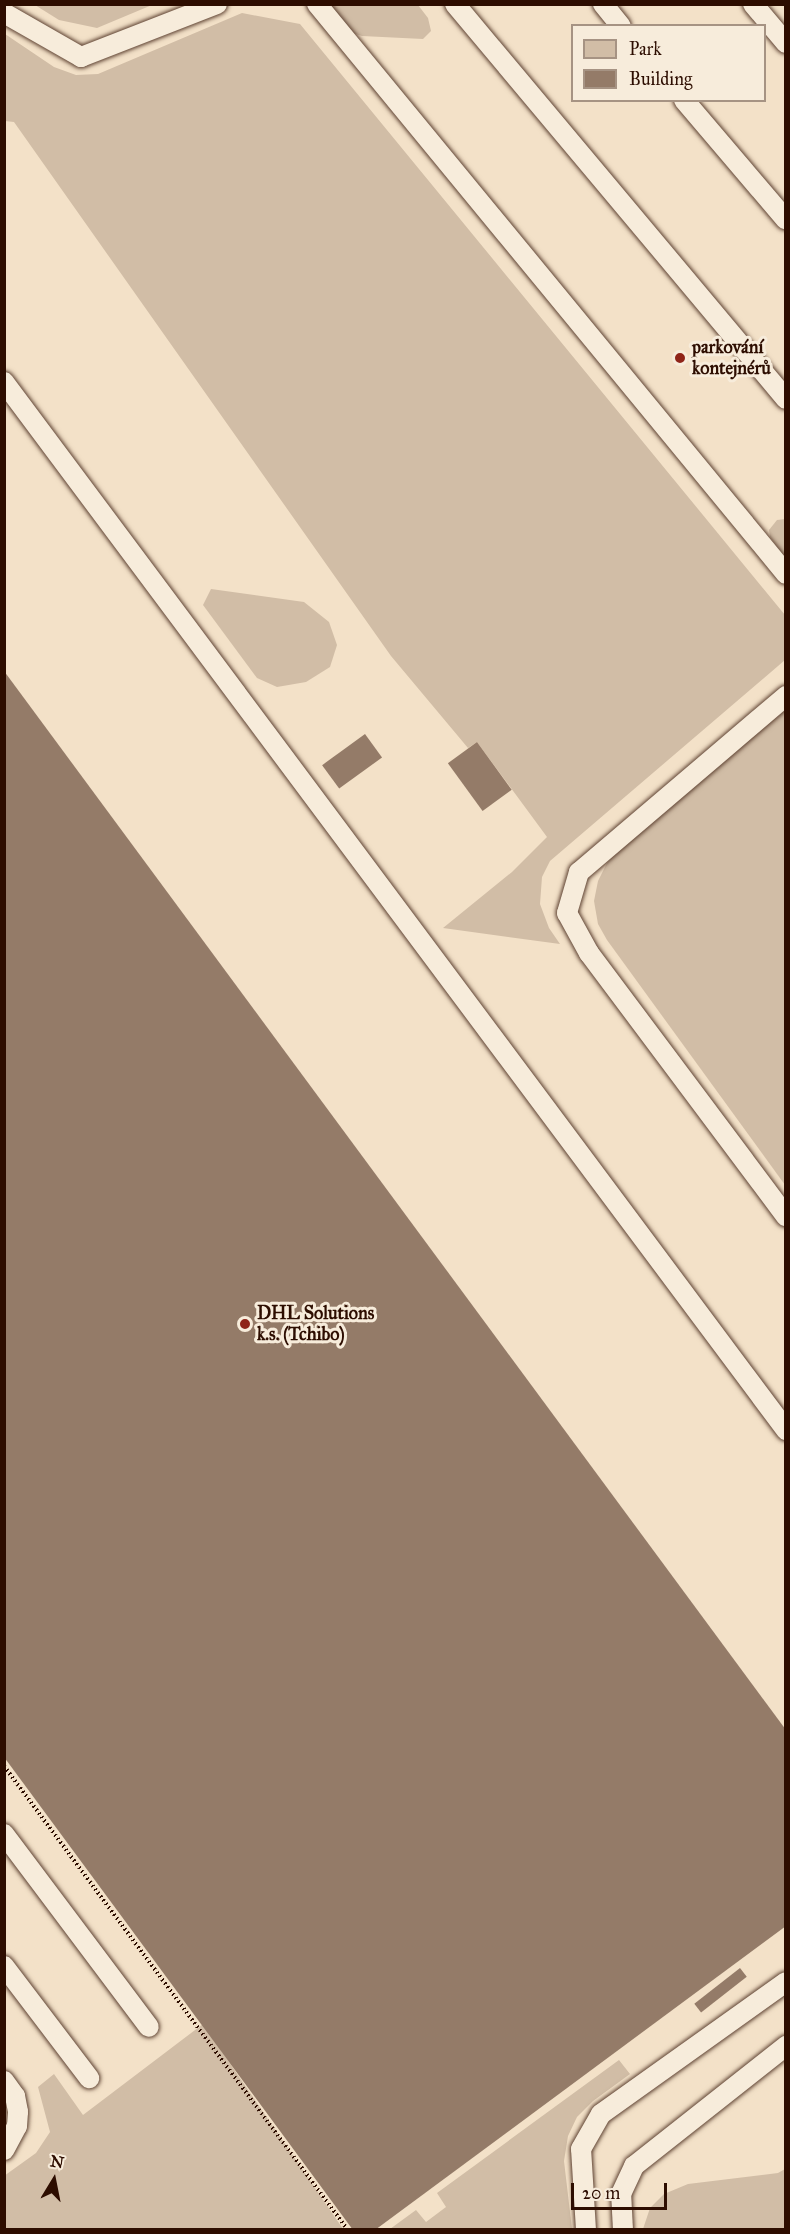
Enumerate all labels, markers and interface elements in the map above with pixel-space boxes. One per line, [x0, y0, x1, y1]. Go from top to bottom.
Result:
legend [571, 24, 766, 102]
text: Park [629, 38, 662, 60]
text: Building [629, 68, 692, 90]
place label: parkování kontejnérů [692, 337, 771, 380]
marker: parkování kontejnérů [673, 351, 687, 365]
place label: DHL Solutions k.s. (Tchibo) [257, 1303, 374, 1346]
marker: DHL Solutions k.s. (Tchibo) [238, 1317, 252, 1331]
north arrow [24, 2150, 84, 2210]
text: N [49, 2151, 66, 2172]
scale bar [574, 2171, 670, 2209]
text: 20 m [582, 2182, 620, 2204]

